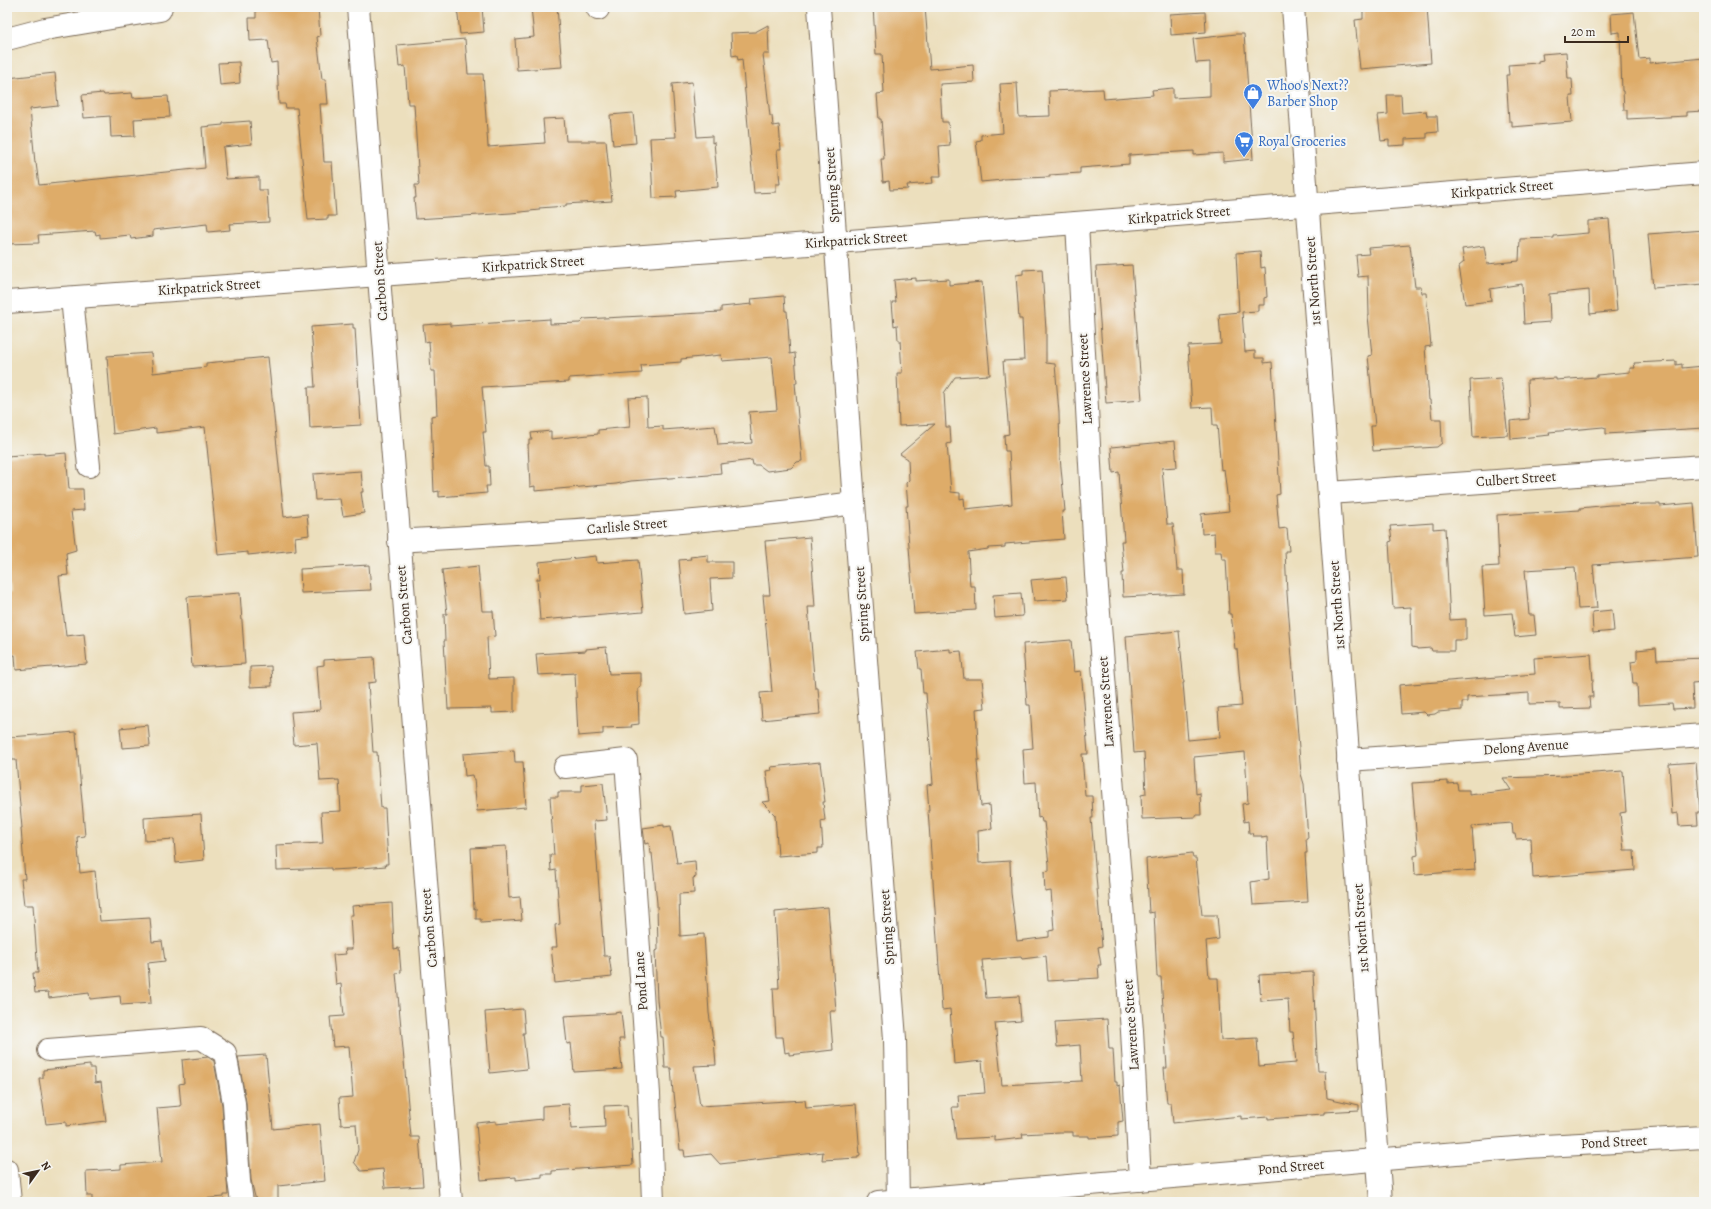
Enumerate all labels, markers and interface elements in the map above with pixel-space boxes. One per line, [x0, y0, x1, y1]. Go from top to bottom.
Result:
scale bar [1565, 18, 1628, 44]
text: 20 m [1571, 24, 1595, 40]
place label: Whoo's Next?? Barber Shop [1266, 76, 1348, 111]
shop icon: Whoo's Next?? Barber Shop [1242, 82, 1264, 110]
supermarket icon: Royal Groceries [1233, 130, 1255, 158]
place label: Royal Groceries [1258, 132, 1346, 151]
street label: Spring Street [820, 146, 844, 224]
street label: Kirkpatrick Street [1450, 175, 1555, 203]
street label: Kirkpatrick Street [1127, 201, 1232, 229]
street label: Kirkpatrick Street [804, 227, 908, 253]
street label: 1st North Street [1300, 235, 1326, 326]
street label: Carbon Street [368, 240, 392, 321]
street label: Kirkpatrick Street [481, 251, 585, 277]
street label: Kirkpatrick Street [157, 274, 261, 300]
street label: Lawrence Street [1073, 332, 1097, 425]
street label: Culbert Street [1475, 467, 1557, 491]
street label: Carlisle Street [586, 513, 668, 539]
street label: 1st North Street [1324, 559, 1350, 650]
street label: Carbon Street [391, 564, 417, 645]
street label: Spring Street [850, 565, 874, 643]
street label: Lawrence Street [1093, 655, 1119, 748]
street label: Delong Avenue [1483, 735, 1569, 759]
street label: 1st North Street [1348, 882, 1374, 973]
street label: Carbon Street [416, 887, 442, 968]
street label: Spring Street [875, 888, 899, 966]
street label: Pond Lane [629, 951, 653, 1011]
street label: Lawrence Street [1118, 978, 1144, 1071]
street label: Pond Street [1580, 1131, 1648, 1153]
north arrow [18, 1151, 58, 1191]
street label: Pond Street [1257, 1155, 1325, 1179]
text: N [37, 1158, 54, 1173]

